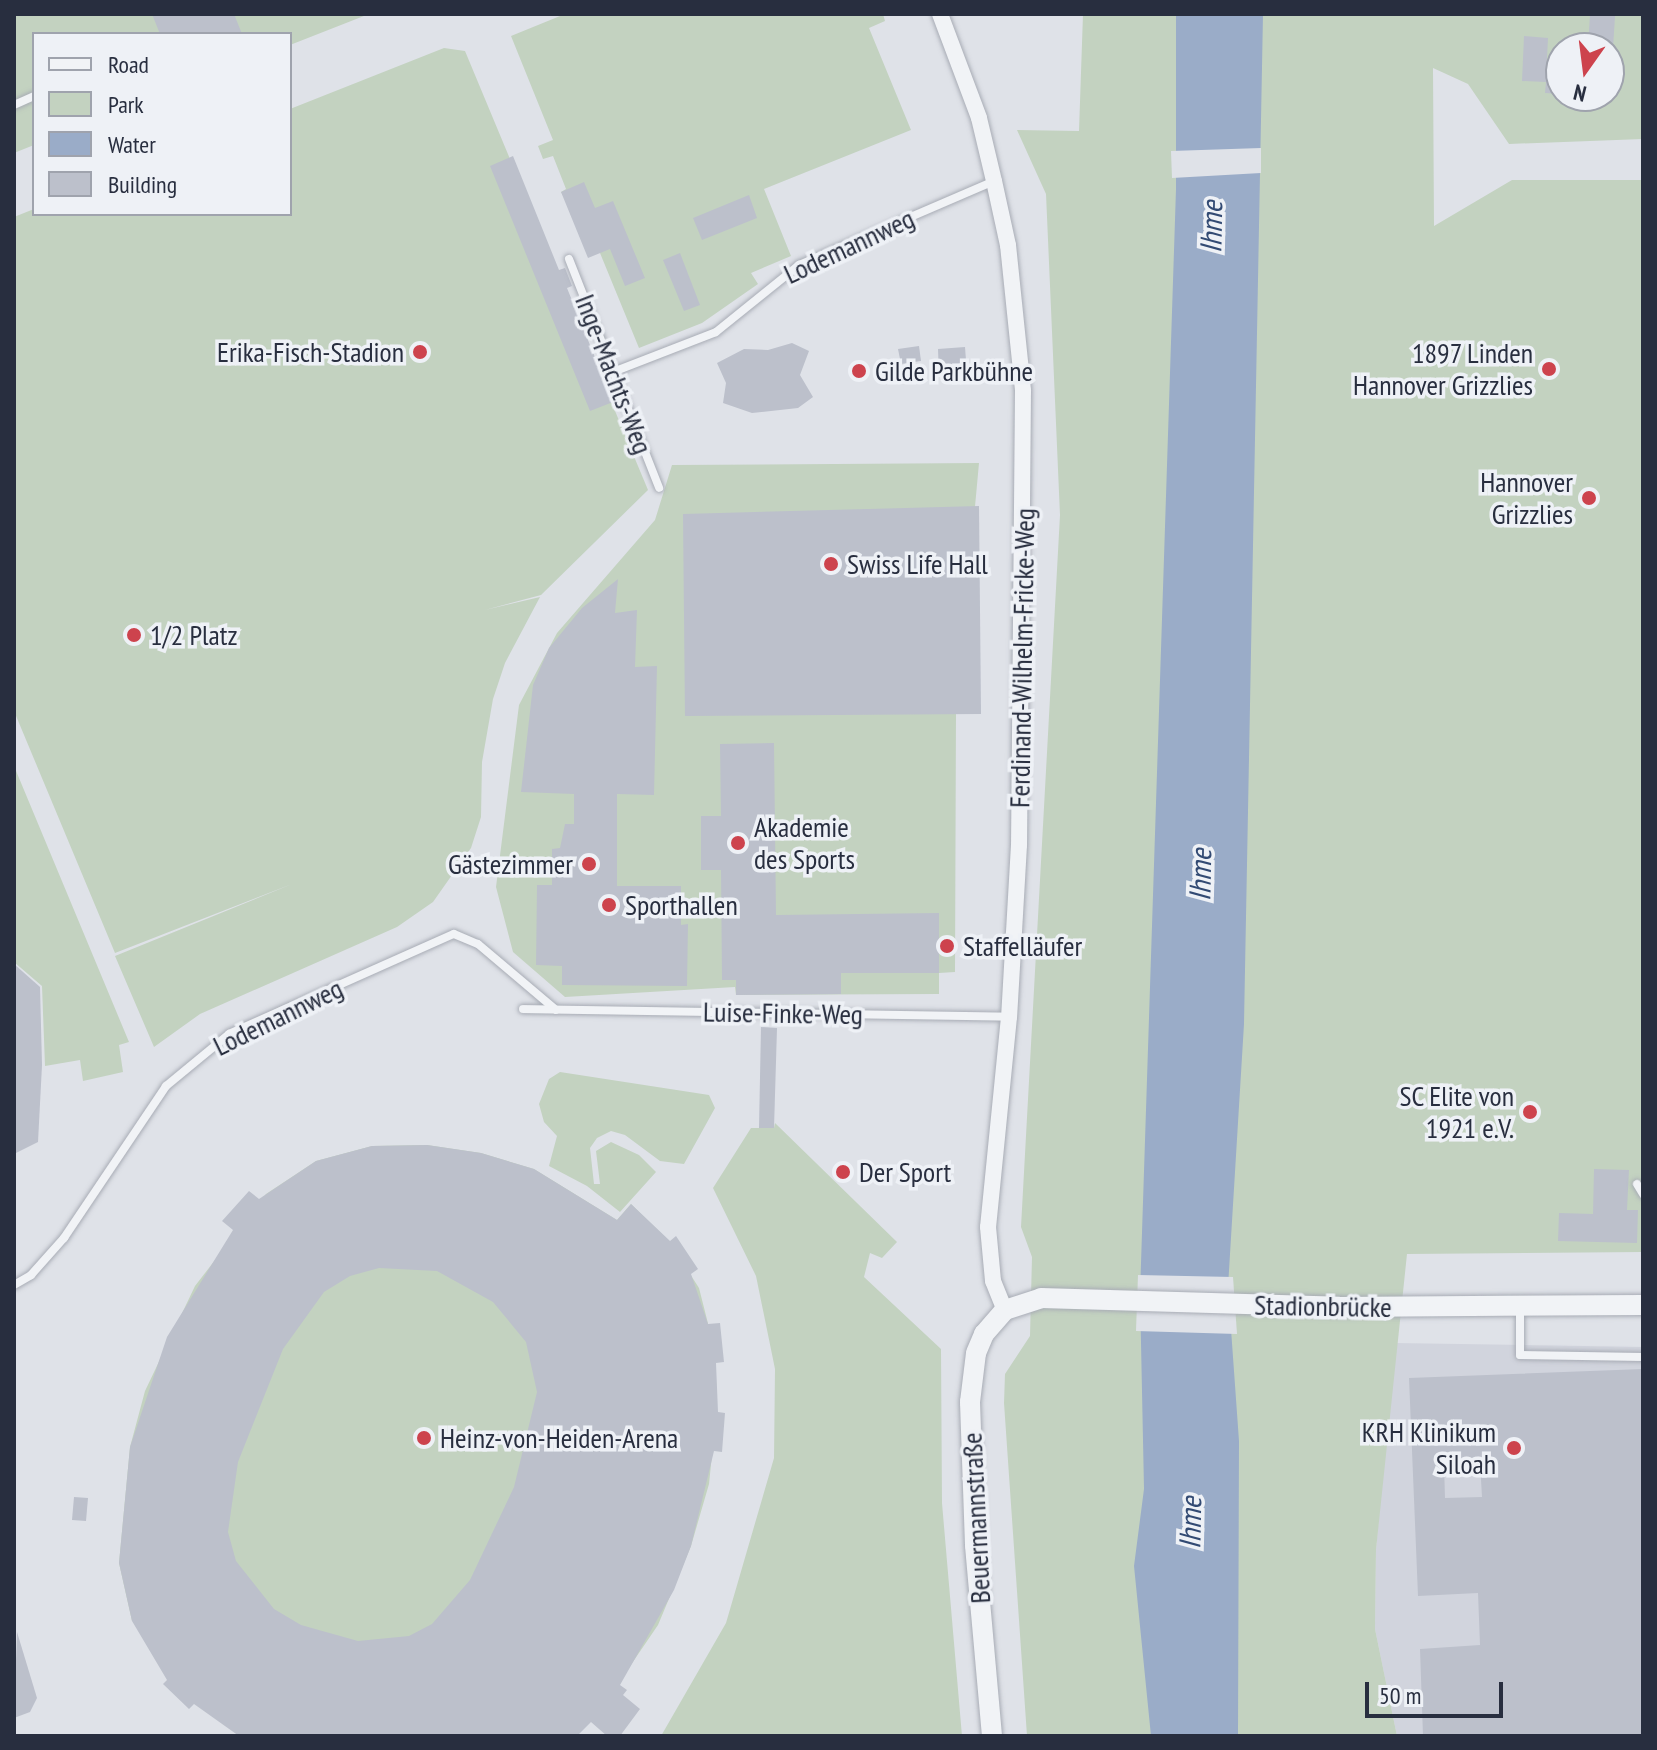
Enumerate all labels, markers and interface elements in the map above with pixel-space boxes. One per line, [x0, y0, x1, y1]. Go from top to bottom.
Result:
legend [32, 32, 292, 216]
north arrow [1545, 32, 1625, 112]
text: Road [108, 49, 149, 80]
text: N [1571, 78, 1589, 108]
text: Park [108, 89, 144, 120]
text: Water [108, 129, 156, 160]
text: Building [108, 169, 177, 200]
street label: Lodemannweg [779, 201, 919, 291]
water label: Ihme [1193, 201, 1229, 253]
street label: Inge-Machts-Weg [568, 289, 660, 459]
place label: Erika-Fisch-Stadion [217, 335, 404, 369]
place label: 1897 Linden Hannover Grizzlies [1353, 336, 1533, 402]
marker: Erika-Fisch-Stadion [411, 343, 429, 361]
place label: Gilde Parkbühne [875, 354, 1033, 388]
marker: 1897 Linden Hannover Grizzlies [1540, 360, 1558, 378]
marker: Gilde Parkbühne [850, 362, 868, 380]
place label: Hannover Grizzlies [1480, 465, 1573, 531]
marker: Hannover Grizzlies [1580, 489, 1598, 507]
street label: Ferdinand-Wilhelm-Fricke-Weg [1003, 508, 1041, 808]
place label: Swiss Life Hall [847, 547, 988, 581]
marker: Swiss Life Hall [822, 555, 840, 573]
place label: 1/2 Platz [150, 618, 238, 652]
marker: 1/2 Platz [125, 626, 143, 644]
place label: Akademie des Sports [754, 810, 855, 876]
marker: Akademie des Sports [729, 834, 747, 852]
place label: Gästezimmer [448, 847, 573, 881]
water label: Ihme [1182, 849, 1218, 901]
marker: Gästezimmer [580, 855, 598, 873]
place label: Sporthallen [625, 888, 738, 922]
marker: Sporthallen [600, 896, 618, 914]
place label: Staffelläufer [963, 929, 1082, 963]
marker: Staffelläufer [938, 937, 956, 955]
street label: Lodemannweg [208, 971, 348, 1063]
street label: Luise-Finke-Weg [703, 995, 863, 1031]
place label: SC Elite von 1921 e.V. [1398, 1079, 1514, 1145]
marker: SC Elite von 1921 e.V. [1521, 1103, 1539, 1121]
place label: Der Sport [859, 1155, 951, 1189]
marker: Der Sport [834, 1163, 852, 1181]
street label: Stadionbrücke [1254, 1288, 1392, 1324]
place label: KRH Klinikum Siloah [1362, 1415, 1496, 1481]
place label: Heinz-von-Heiden-Arena [440, 1421, 678, 1455]
marker: Heinz-von-Heiden-Arena [415, 1429, 433, 1447]
street label: Beuermannstraße [955, 1432, 997, 1604]
marker: KRH Klinikum Siloah [1503, 1437, 1525, 1459]
water label: Ihme [1172, 1497, 1208, 1549]
scale bar [1369, 1666, 1507, 1716]
text: 50 m [1379, 1680, 1421, 1711]

